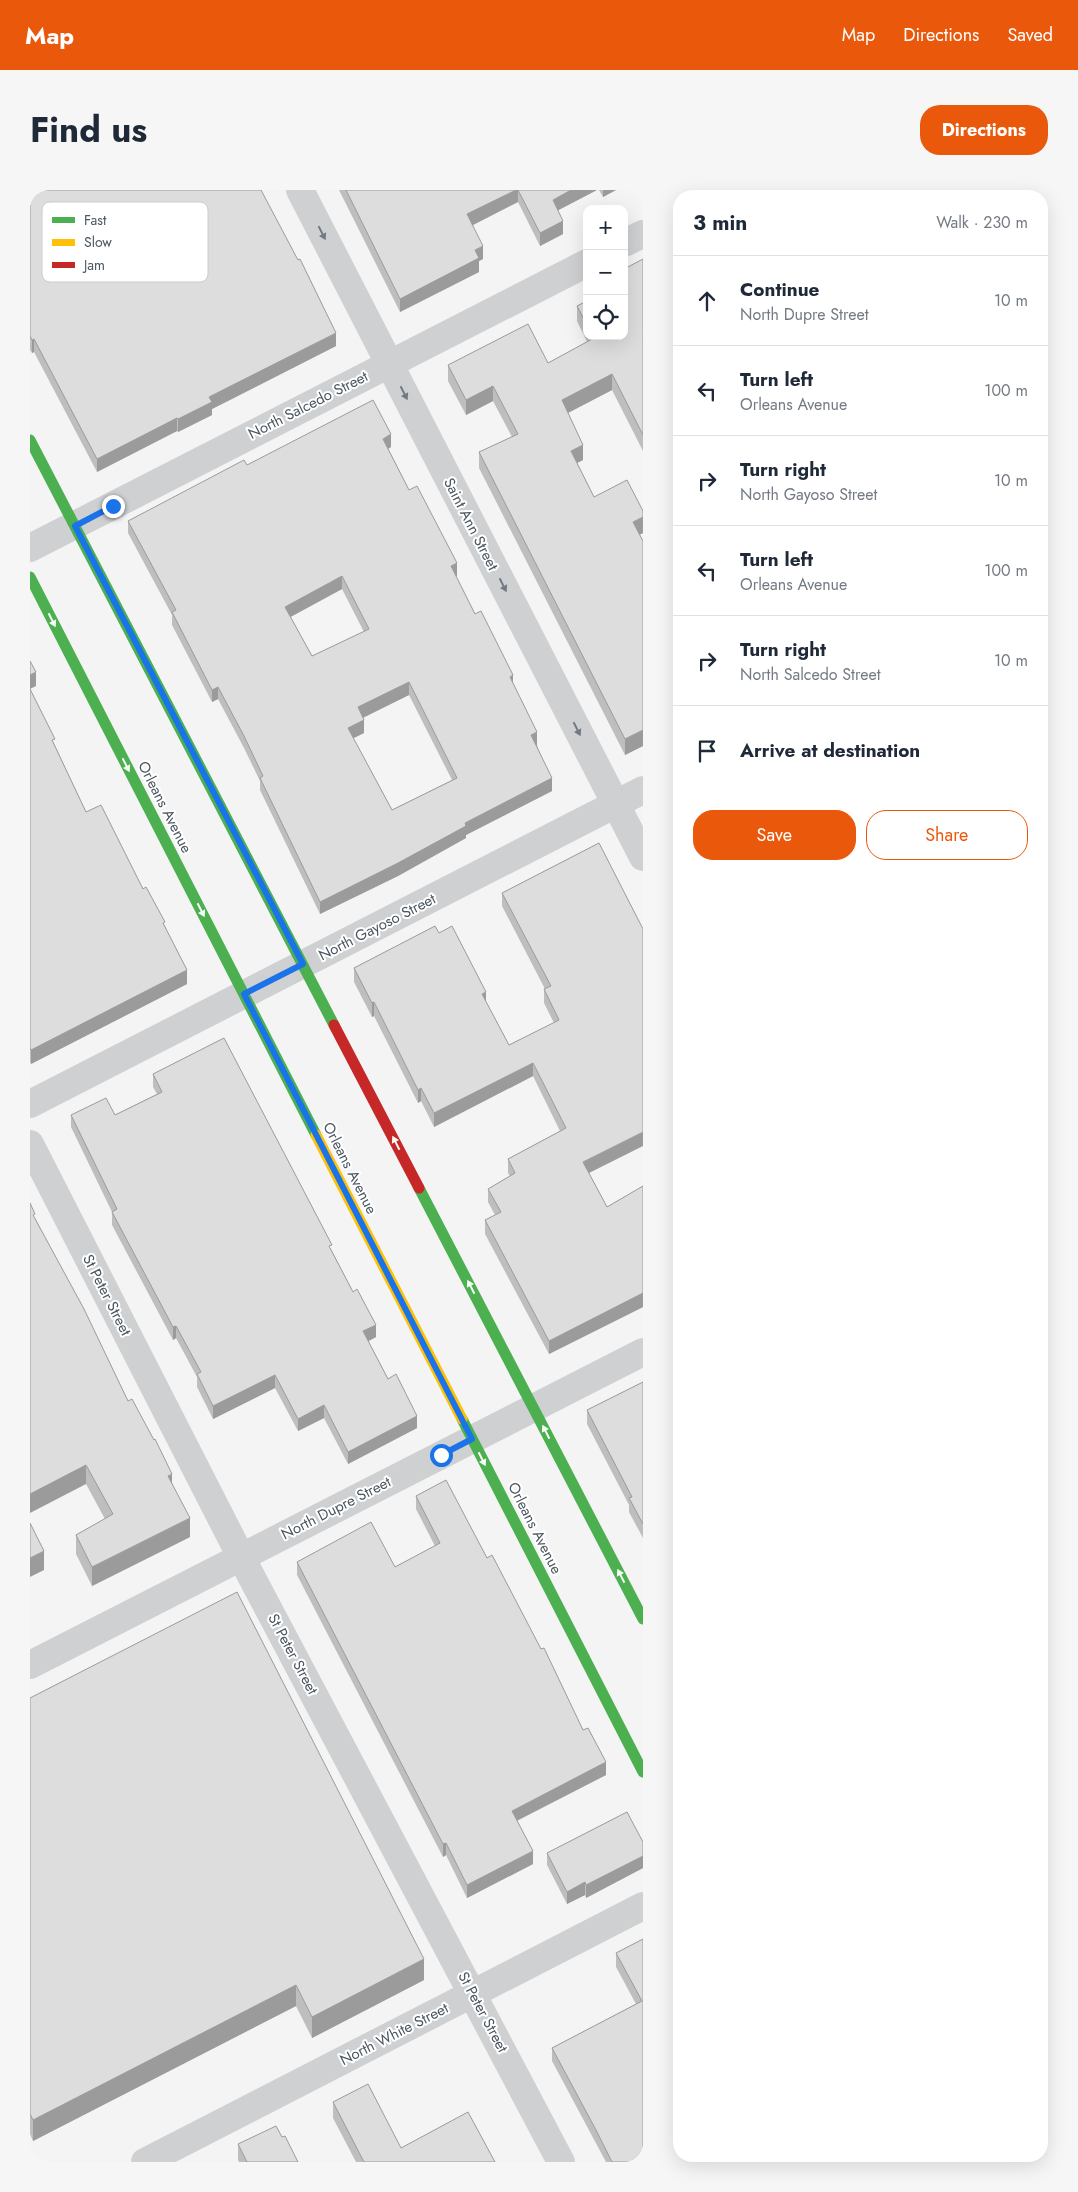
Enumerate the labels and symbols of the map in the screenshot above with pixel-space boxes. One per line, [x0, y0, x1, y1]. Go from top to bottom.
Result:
legend [42, 202, 208, 282]
text: Fast [84, 210, 107, 230]
one-way arrow [318, 226, 326, 241]
text: Slow [84, 232, 112, 252]
text: Jam [82, 255, 105, 275]
street label: North Salcedo Street [244, 365, 372, 445]
one-way arrow [400, 386, 408, 401]
street label: Saint Ann Street [438, 474, 504, 574]
route end [102, 495, 125, 518]
one-way arrow [499, 577, 507, 592]
one-way arrow [48, 613, 56, 628]
one-way arrow [573, 722, 581, 736]
street label: Orleans Avenue [132, 757, 198, 857]
one-way arrow [122, 758, 130, 772]
street label: North Gayoso Street [315, 888, 440, 966]
one-way arrow [197, 902, 205, 917]
street label: Orleans Avenue [317, 1118, 383, 1218]
one-way arrow [392, 1136, 400, 1150]
street label: St Peter Street [77, 1251, 137, 1340]
one-way arrow [467, 1280, 475, 1295]
one-way arrow [542, 1424, 550, 1439]
route start [430, 1444, 453, 1467]
one-way arrow [478, 1452, 486, 1466]
street label: North Dupre Street [277, 1471, 395, 1545]
street label: Orleans Avenue [502, 1478, 568, 1578]
one-way arrow [616, 1569, 625, 1583]
street label: St Peter Street [262, 1610, 324, 1699]
street label: St Peter Street [452, 1968, 514, 2057]
street label: North White Street [336, 1997, 452, 2071]

